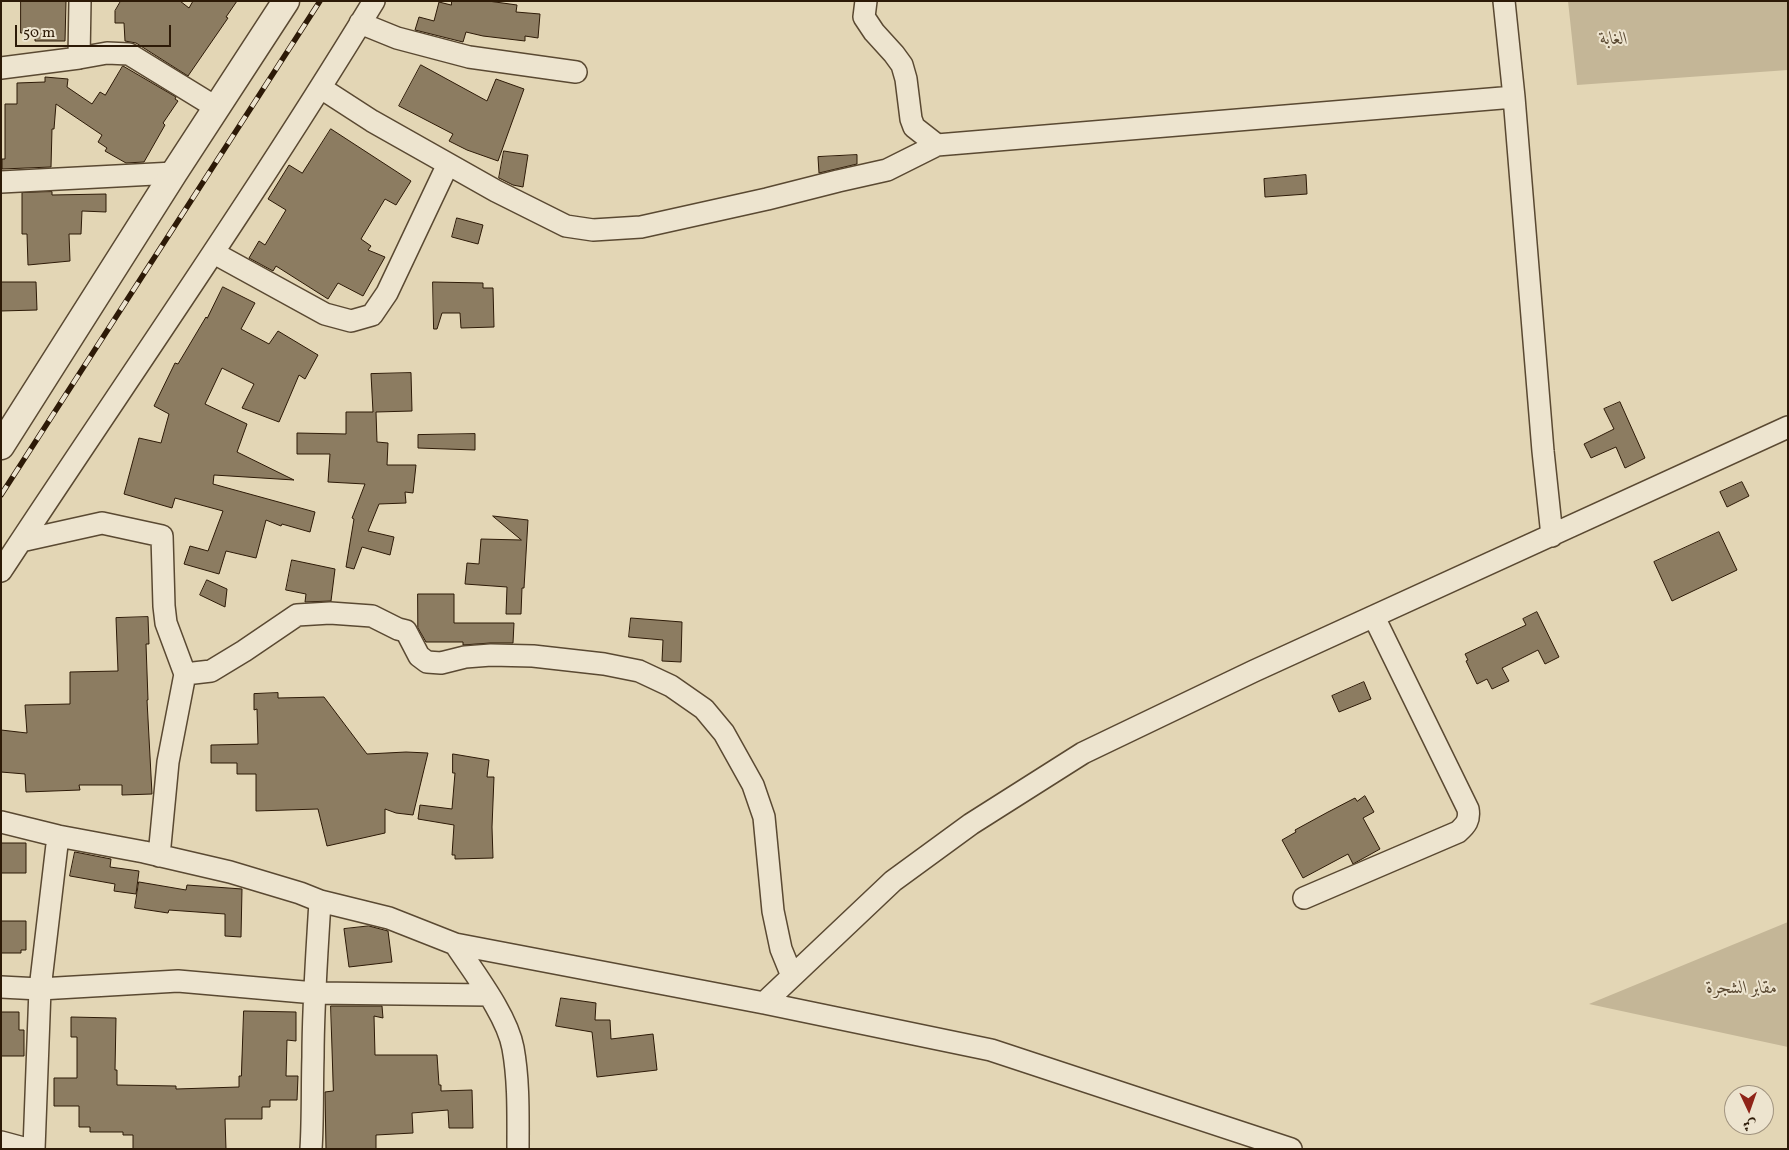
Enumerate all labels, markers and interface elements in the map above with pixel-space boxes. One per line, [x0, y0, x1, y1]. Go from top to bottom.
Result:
scale bar [18, 15, 174, 47]
text: 50 m [23, 23, 55, 44]
park label: الغابة [1600, 30, 1628, 52]
park label: مقابر الشجرة [1707, 979, 1777, 1001]
north arrow [1724, 1085, 1774, 1135]
text: ش [1742, 1115, 1757, 1134]

